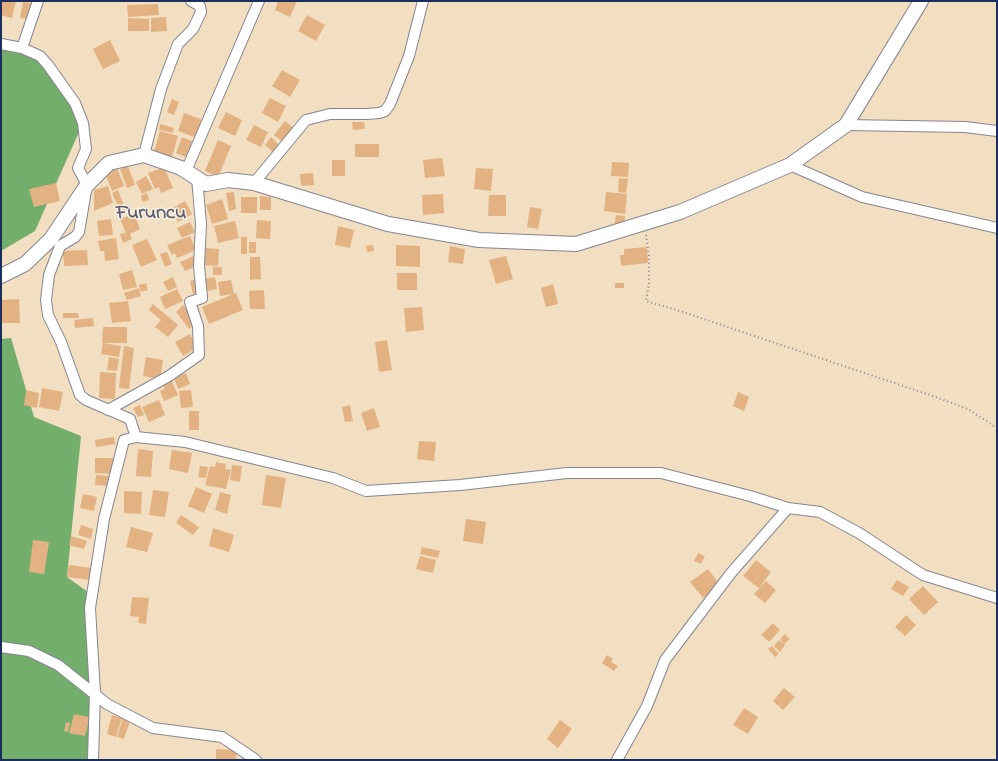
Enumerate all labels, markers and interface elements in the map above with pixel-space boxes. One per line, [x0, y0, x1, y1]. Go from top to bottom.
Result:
district label: Furuncu [116, 203, 186, 227]

